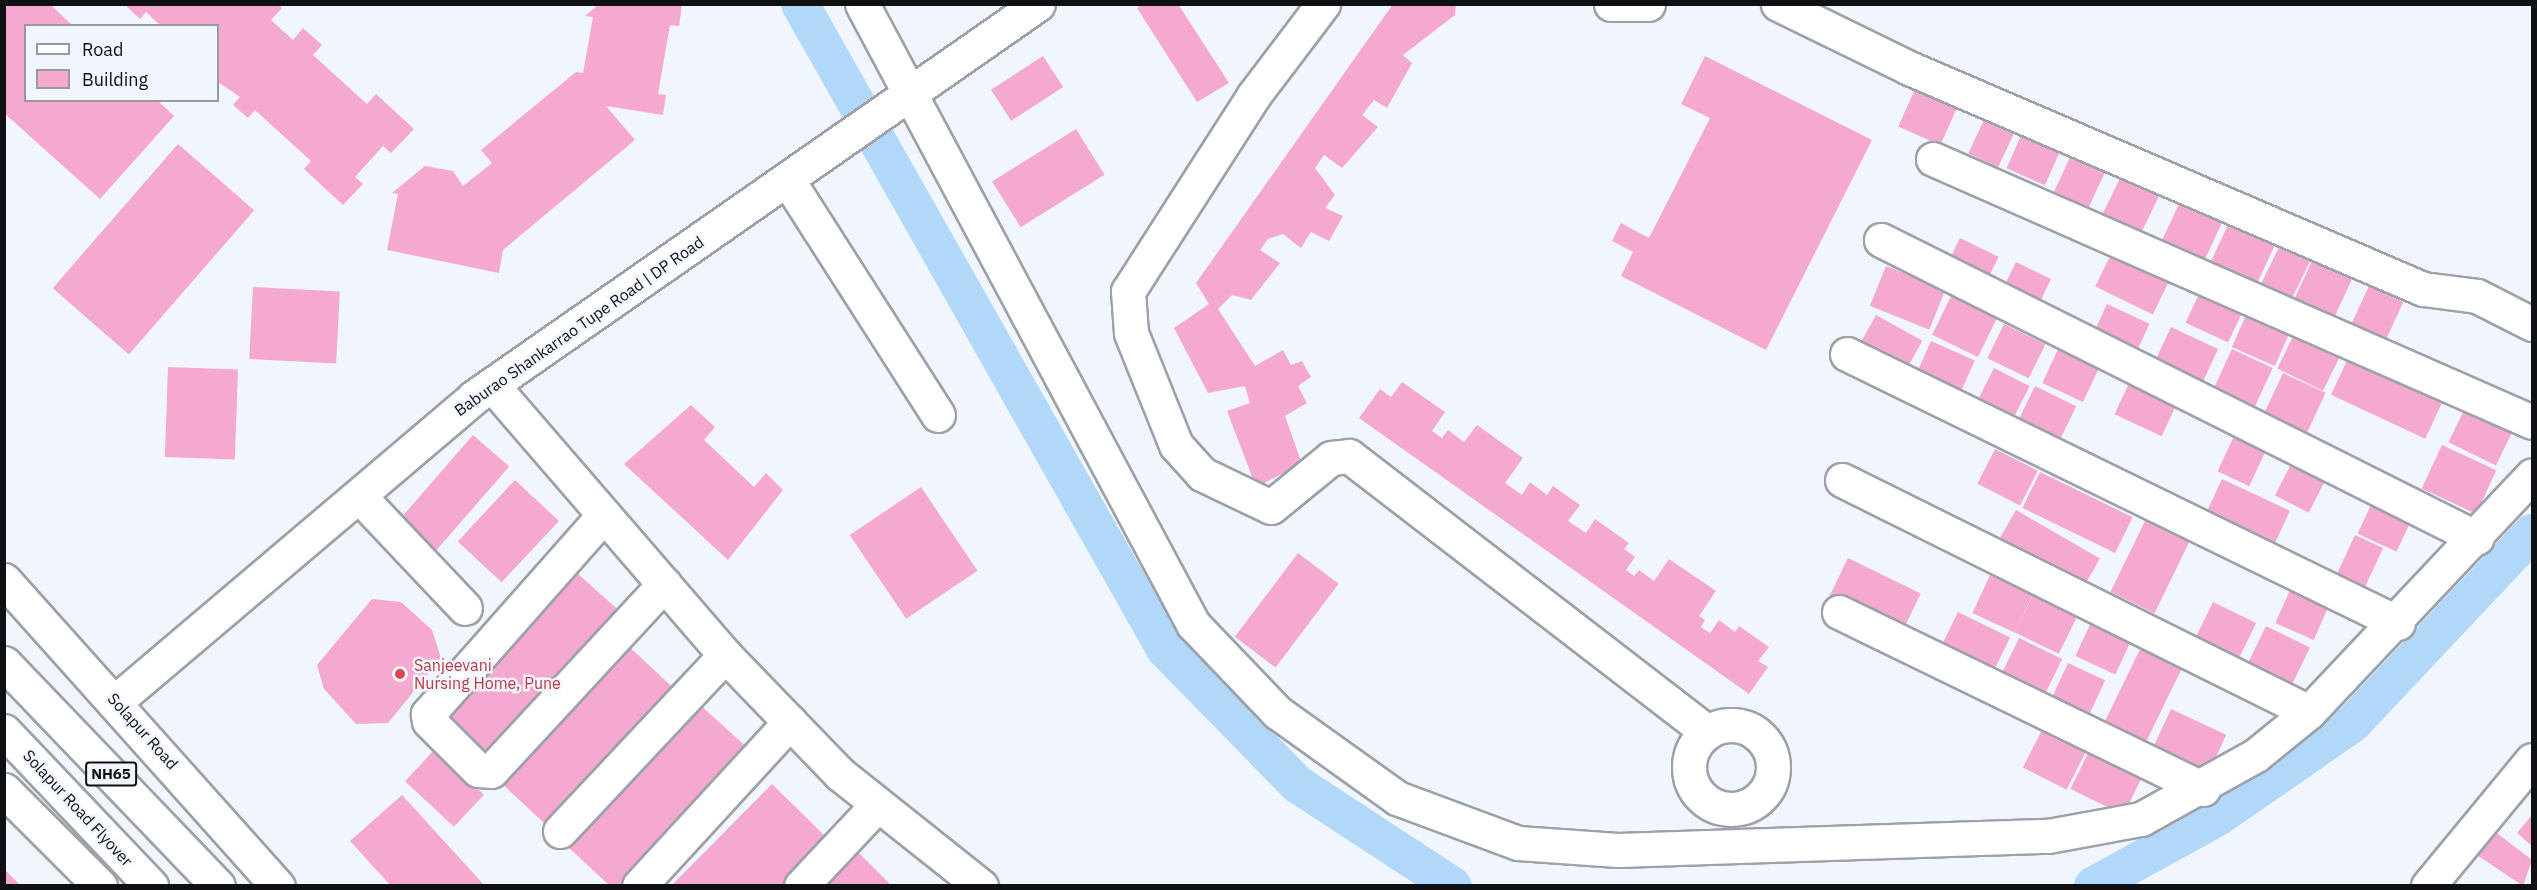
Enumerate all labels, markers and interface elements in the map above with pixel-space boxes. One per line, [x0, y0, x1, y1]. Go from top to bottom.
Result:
legend [24, 24, 219, 102]
text: Road [82, 38, 123, 61]
text: Building [82, 68, 148, 91]
street label: Baburao Shankarrao Tupe Road | DP Road [451, 232, 707, 420]
place label: Sanjeevani Nursing Home, Pune [414, 655, 561, 693]
marker: Sanjeevani Nursing Home, Pune [391, 665, 409, 683]
street label: Solapur Road [104, 689, 182, 773]
street label: Solapur Road Flyover [19, 746, 137, 870]
road number: NH65 [84, 762, 138, 786]

